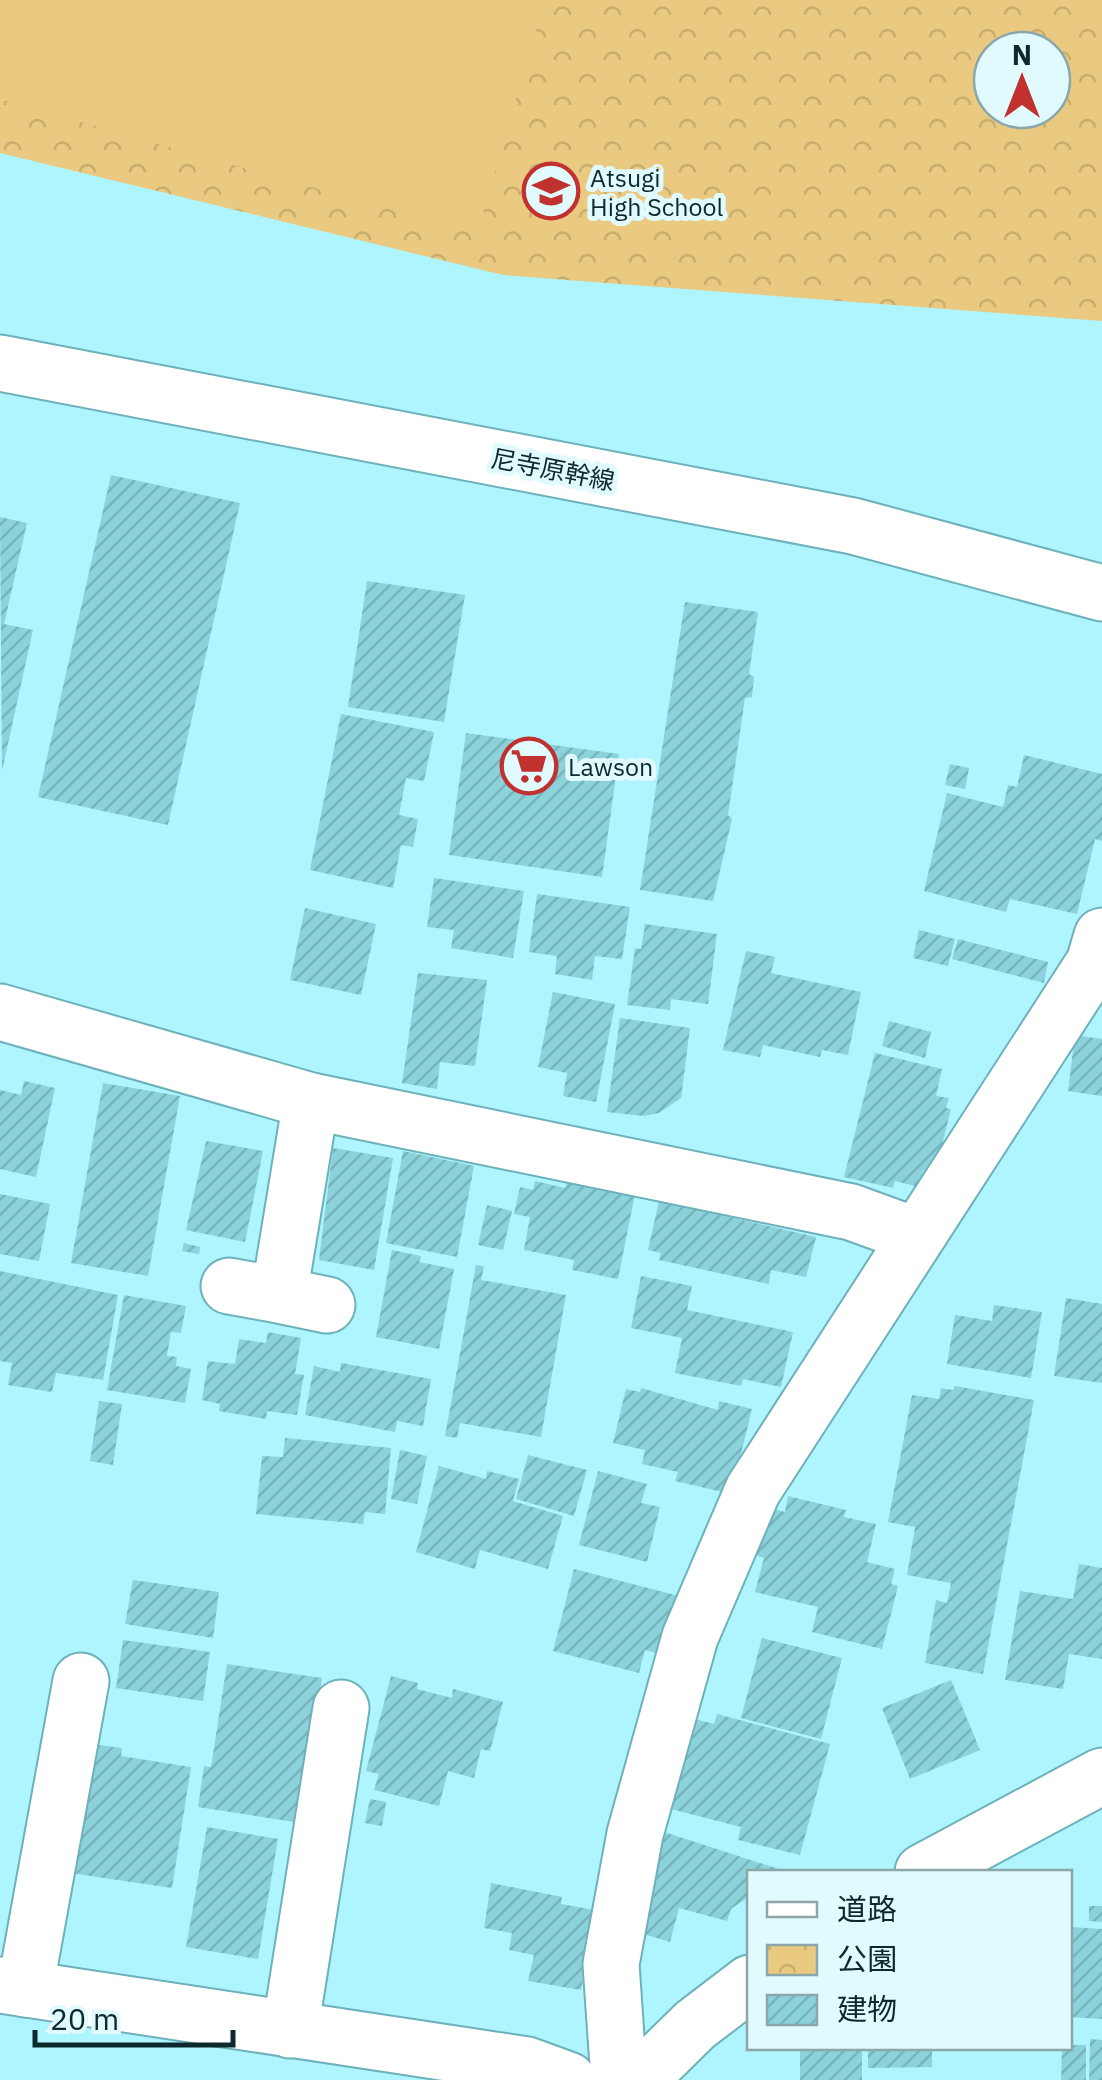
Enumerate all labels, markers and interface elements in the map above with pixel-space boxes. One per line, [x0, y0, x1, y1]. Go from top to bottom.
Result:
north arrow [972, 30, 1072, 130]
text: N [1012, 36, 1032, 73]
school or university icon: Atsugi High School [521, 161, 581, 221]
place label: Atsugi High School [590, 161, 724, 223]
street label: 尼寺原幹線 [488, 441, 618, 497]
supermarket icon: Lawson [499, 736, 559, 796]
place label: Lawson [568, 750, 653, 783]
legend [747, 1870, 1072, 2050]
text: 道路 [837, 1889, 897, 1928]
text: 公園 [837, 1939, 897, 1978]
scale bar [35, 1985, 232, 2047]
text: 建物 [837, 1989, 897, 2028]
text: 20 m [50, 1999, 119, 2038]

